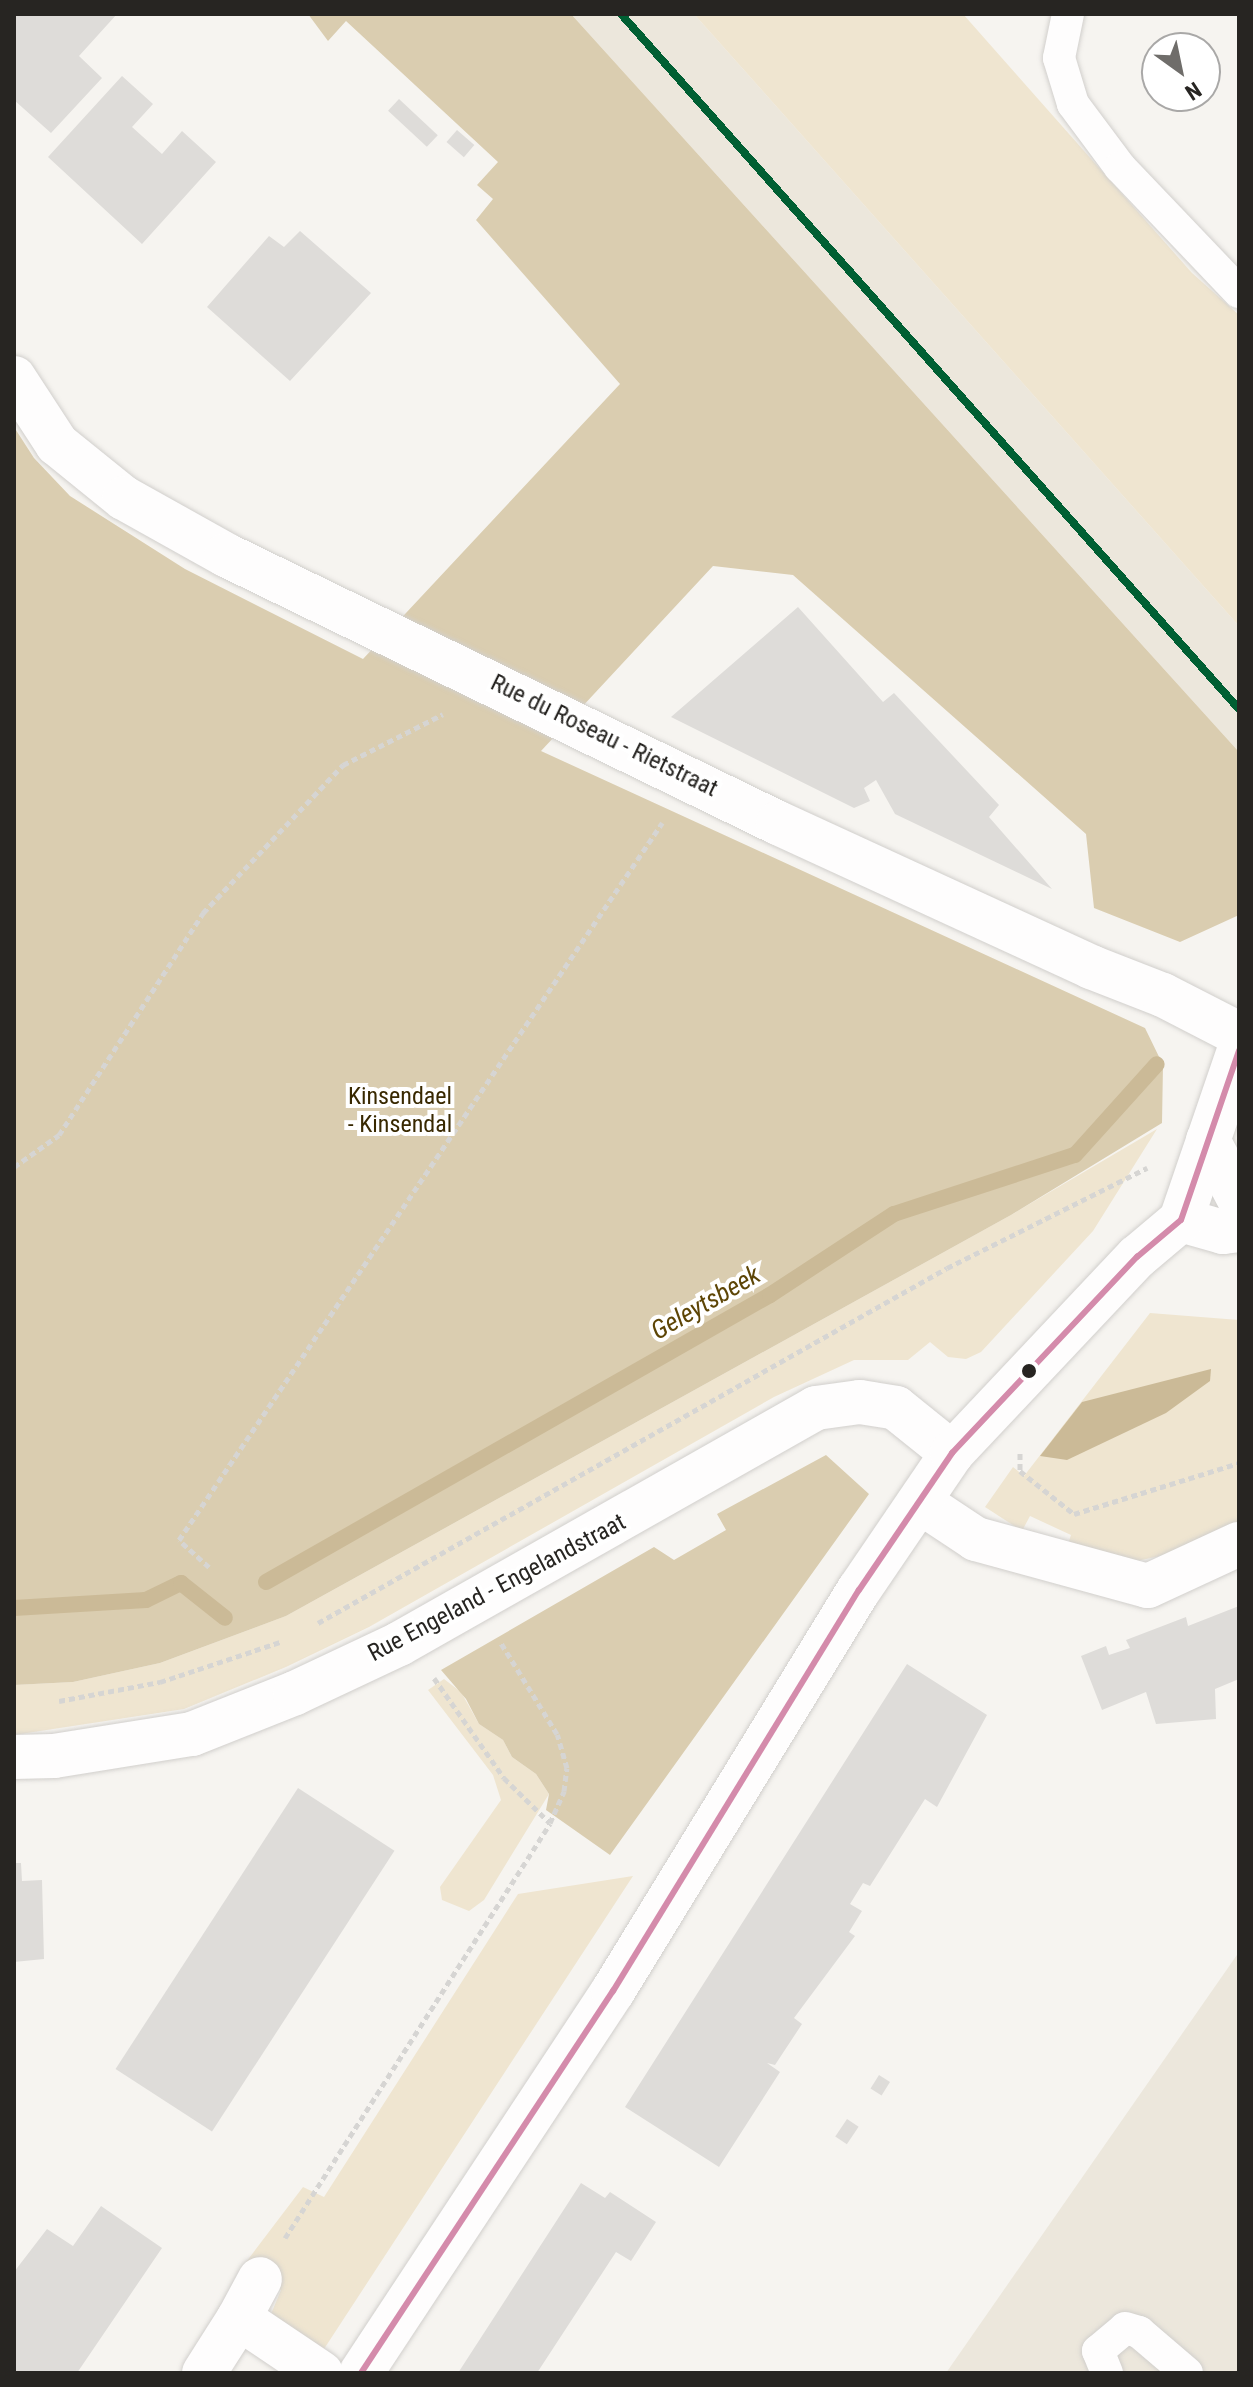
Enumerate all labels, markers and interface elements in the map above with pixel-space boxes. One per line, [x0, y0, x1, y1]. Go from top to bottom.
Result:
north arrow [1141, 32, 1221, 112]
text: N [1181, 77, 1206, 105]
street label: Rue du Roseau - Rietstraat [486, 669, 722, 803]
park label: Kinsendael - Kinsendal [348, 1083, 452, 1139]
water label: Geleytsbeek [646, 1259, 766, 1347]
unlabelled marker [1021, 1363, 1037, 1379]
street label: Rue Engeland - Engelandstraat [363, 1508, 631, 1668]

